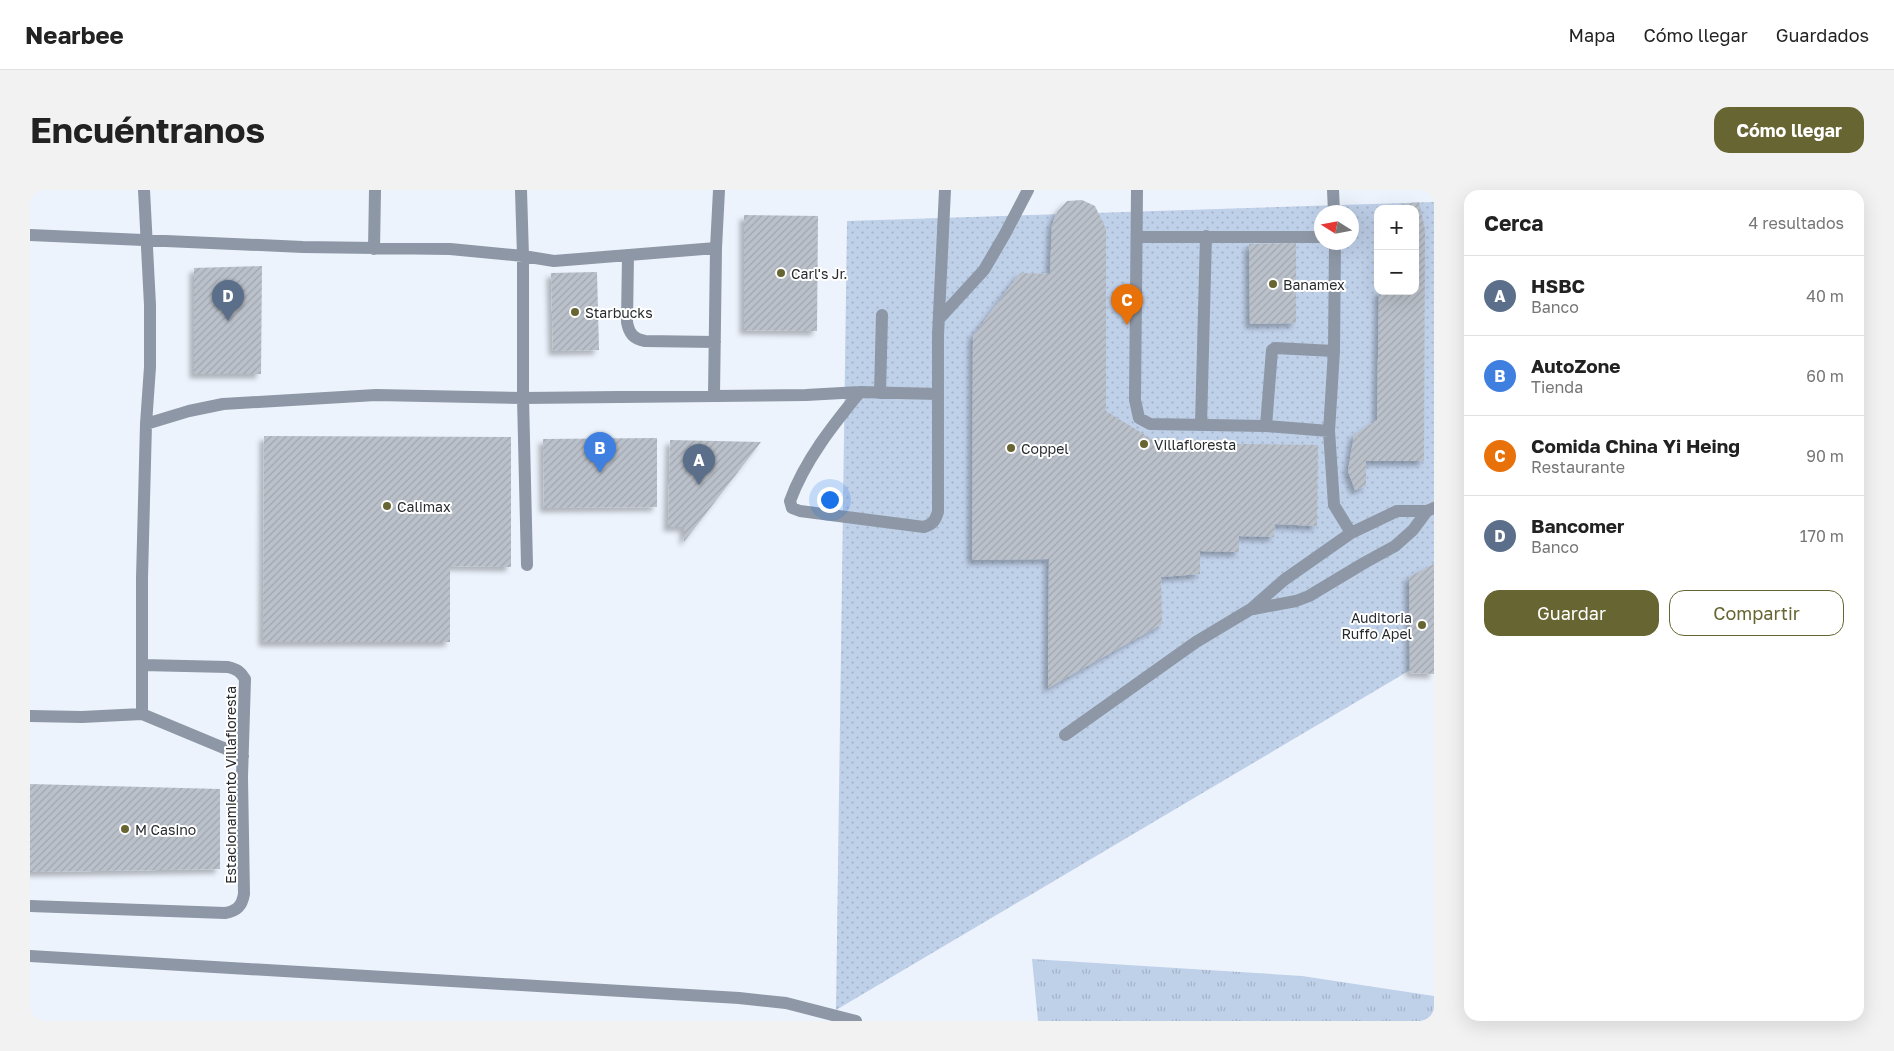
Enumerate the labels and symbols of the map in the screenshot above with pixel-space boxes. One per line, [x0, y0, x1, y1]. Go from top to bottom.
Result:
north arrow [1314, 205, 1359, 250]
place label: Carl's Jr. [791, 265, 848, 282]
marker: Carl's Jr. [775, 267, 787, 279]
place label: Banamex [1283, 276, 1345, 293]
marker: Banamex [1267, 278, 1279, 290]
pin: D [212, 280, 244, 321]
pin: C [1111, 284, 1143, 325]
place label: Starbucks [585, 304, 653, 321]
marker: Starbucks [569, 306, 581, 318]
pin: B [584, 432, 616, 473]
place label: Villafloresta [1154, 436, 1236, 453]
marker: Villafloresta [1138, 438, 1150, 450]
place label: Coppel [1021, 440, 1069, 457]
marker: Coppel [1005, 442, 1017, 454]
pin: A [683, 444, 715, 485]
your location [817, 487, 843, 513]
place label: Calimax [397, 498, 451, 515]
marker: Calimax [381, 500, 393, 512]
place label: Auditoria Ruffo Apel [1342, 609, 1412, 642]
marker: Auditoria Ruffo Apel [1416, 619, 1428, 631]
street label: Estacionamiento Villafloresta [222, 686, 239, 884]
place label: M Casino [135, 821, 196, 838]
marker: M Casino [119, 823, 131, 835]

